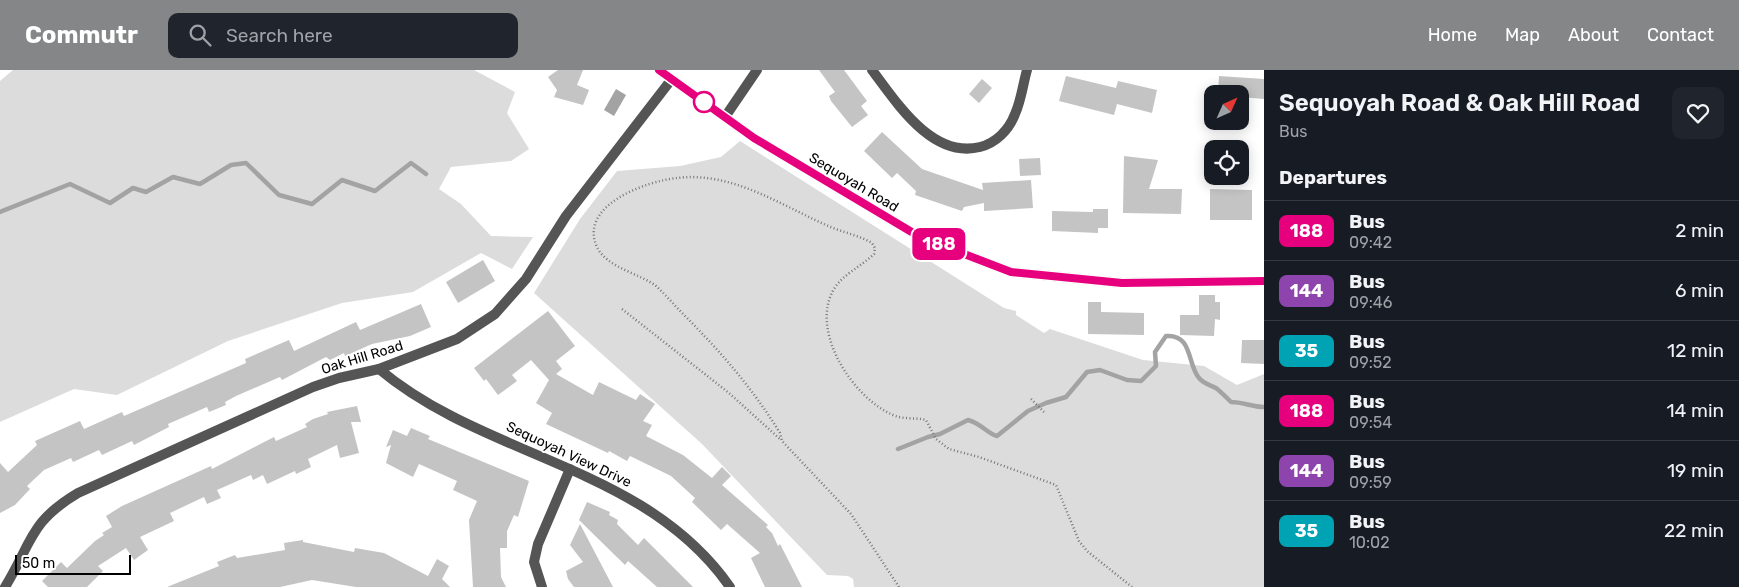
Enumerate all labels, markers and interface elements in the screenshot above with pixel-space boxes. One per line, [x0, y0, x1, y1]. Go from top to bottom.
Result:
search box [168, 13, 518, 58]
text: Commutr [25, 21, 138, 49]
icon: search [186, 21, 214, 49]
text: Search here [226, 24, 333, 47]
text: Home [1428, 24, 1477, 46]
text: Map [1505, 24, 1540, 46]
text: About [1568, 24, 1619, 46]
text: Contact [1647, 24, 1714, 46]
north arrow [1204, 85, 1249, 130]
map controls [1204, 85, 1249, 185]
button: heart [1672, 87, 1724, 139]
text: Sequoyah Road & Oak Hill Road [1279, 89, 1640, 117]
unlabelled marker [693, 91, 715, 113]
text: Bus [1279, 122, 1307, 141]
button: locate [1204, 140, 1249, 185]
street label: Sequoyah Road [806, 149, 902, 216]
text: Departures [1279, 166, 1387, 189]
text: Bus [1349, 210, 1385, 233]
text: 2 min [1675, 219, 1724, 242]
text: 188 [1290, 220, 1323, 242]
line badge: 188 [910, 228, 968, 260]
text: 188 [922, 233, 956, 255]
text: 09:42 [1349, 233, 1392, 252]
text: Bus [1349, 270, 1385, 293]
text: 6 min [1675, 279, 1724, 302]
text: 144 [1290, 280, 1323, 302]
text: 09:46 [1349, 293, 1392, 312]
text: Bus [1349, 330, 1385, 353]
street label: Oak Hill Road [319, 337, 405, 378]
text: 12 min [1667, 339, 1724, 362]
text: 35 [1295, 340, 1318, 362]
text: 09:52 [1349, 353, 1392, 372]
text: Bus [1349, 390, 1385, 413]
text: 14 min [1666, 399, 1724, 422]
text: 188 [1290, 400, 1323, 422]
text: 09:54 [1349, 413, 1392, 432]
street label: Sequoyah View Drive [504, 418, 634, 491]
text: Bus [1349, 450, 1385, 473]
text: 19 min [1667, 459, 1724, 482]
text: 144 [1290, 460, 1323, 482]
text: 09:59 [1349, 473, 1392, 492]
text: Bus [1349, 510, 1385, 533]
text: 22 min [1664, 519, 1724, 542]
text: 35 [1295, 520, 1318, 542]
text: 10:02 [1349, 533, 1390, 552]
scale bar [15, 552, 131, 575]
text: 50 m [22, 555, 55, 572]

